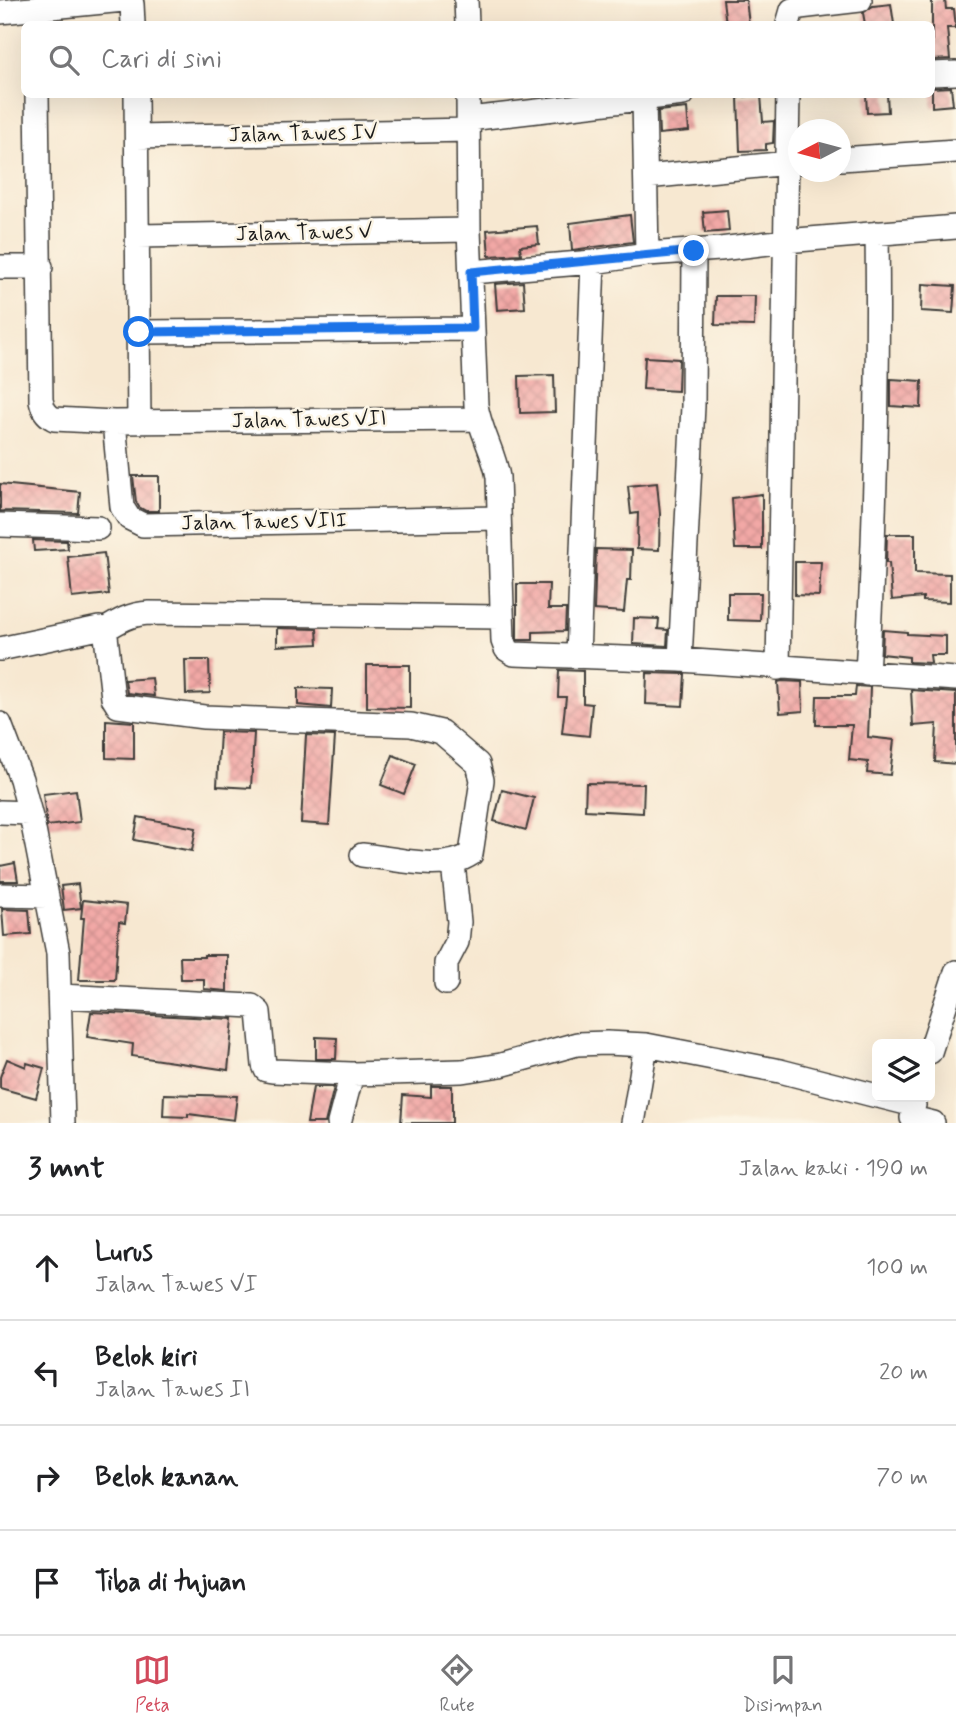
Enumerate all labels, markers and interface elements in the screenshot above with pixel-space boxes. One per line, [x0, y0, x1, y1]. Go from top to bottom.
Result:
search box [21, 21, 935, 98]
icon: search [45, 41, 83, 79]
text: Cari di sini [101, 43, 222, 77]
street label: Jalan Tawes IV [228, 119, 378, 149]
north arrow [788, 119, 851, 182]
street label: Jalan Tawes V [235, 218, 373, 248]
route end [678, 235, 709, 266]
route start [123, 316, 154, 347]
street label: Jalan Tawes VII [231, 405, 387, 435]
street label: Jalan Tawes VIII [181, 507, 347, 537]
map controls [872, 1039, 935, 1102]
button: layers [872, 1039, 935, 1102]
text: 3 mnt [28, 1149, 104, 1188]
text: Jalan kaki · 190 m [738, 1154, 928, 1184]
text: Lurus [95, 1236, 153, 1270]
icon: ahead [28, 1249, 66, 1287]
text: 100 m [866, 1253, 928, 1283]
text: Jalan Tawes VI [95, 1270, 258, 1300]
text: Belok kiri [95, 1341, 197, 1375]
icon: left [28, 1354, 66, 1392]
text: 20 m [879, 1358, 928, 1388]
text: Jalan Tawes II [95, 1375, 250, 1405]
icon: right [28, 1459, 66, 1497]
text: Belok kanan [95, 1461, 238, 1495]
text: 70 m [876, 1463, 928, 1493]
icon: arrive [28, 1564, 66, 1602]
text: Tiba di tujuan [95, 1566, 246, 1600]
tab: Peta [133, 1651, 171, 1718]
tab: Rute [438, 1651, 476, 1718]
tab: Disimpan [743, 1651, 823, 1718]

